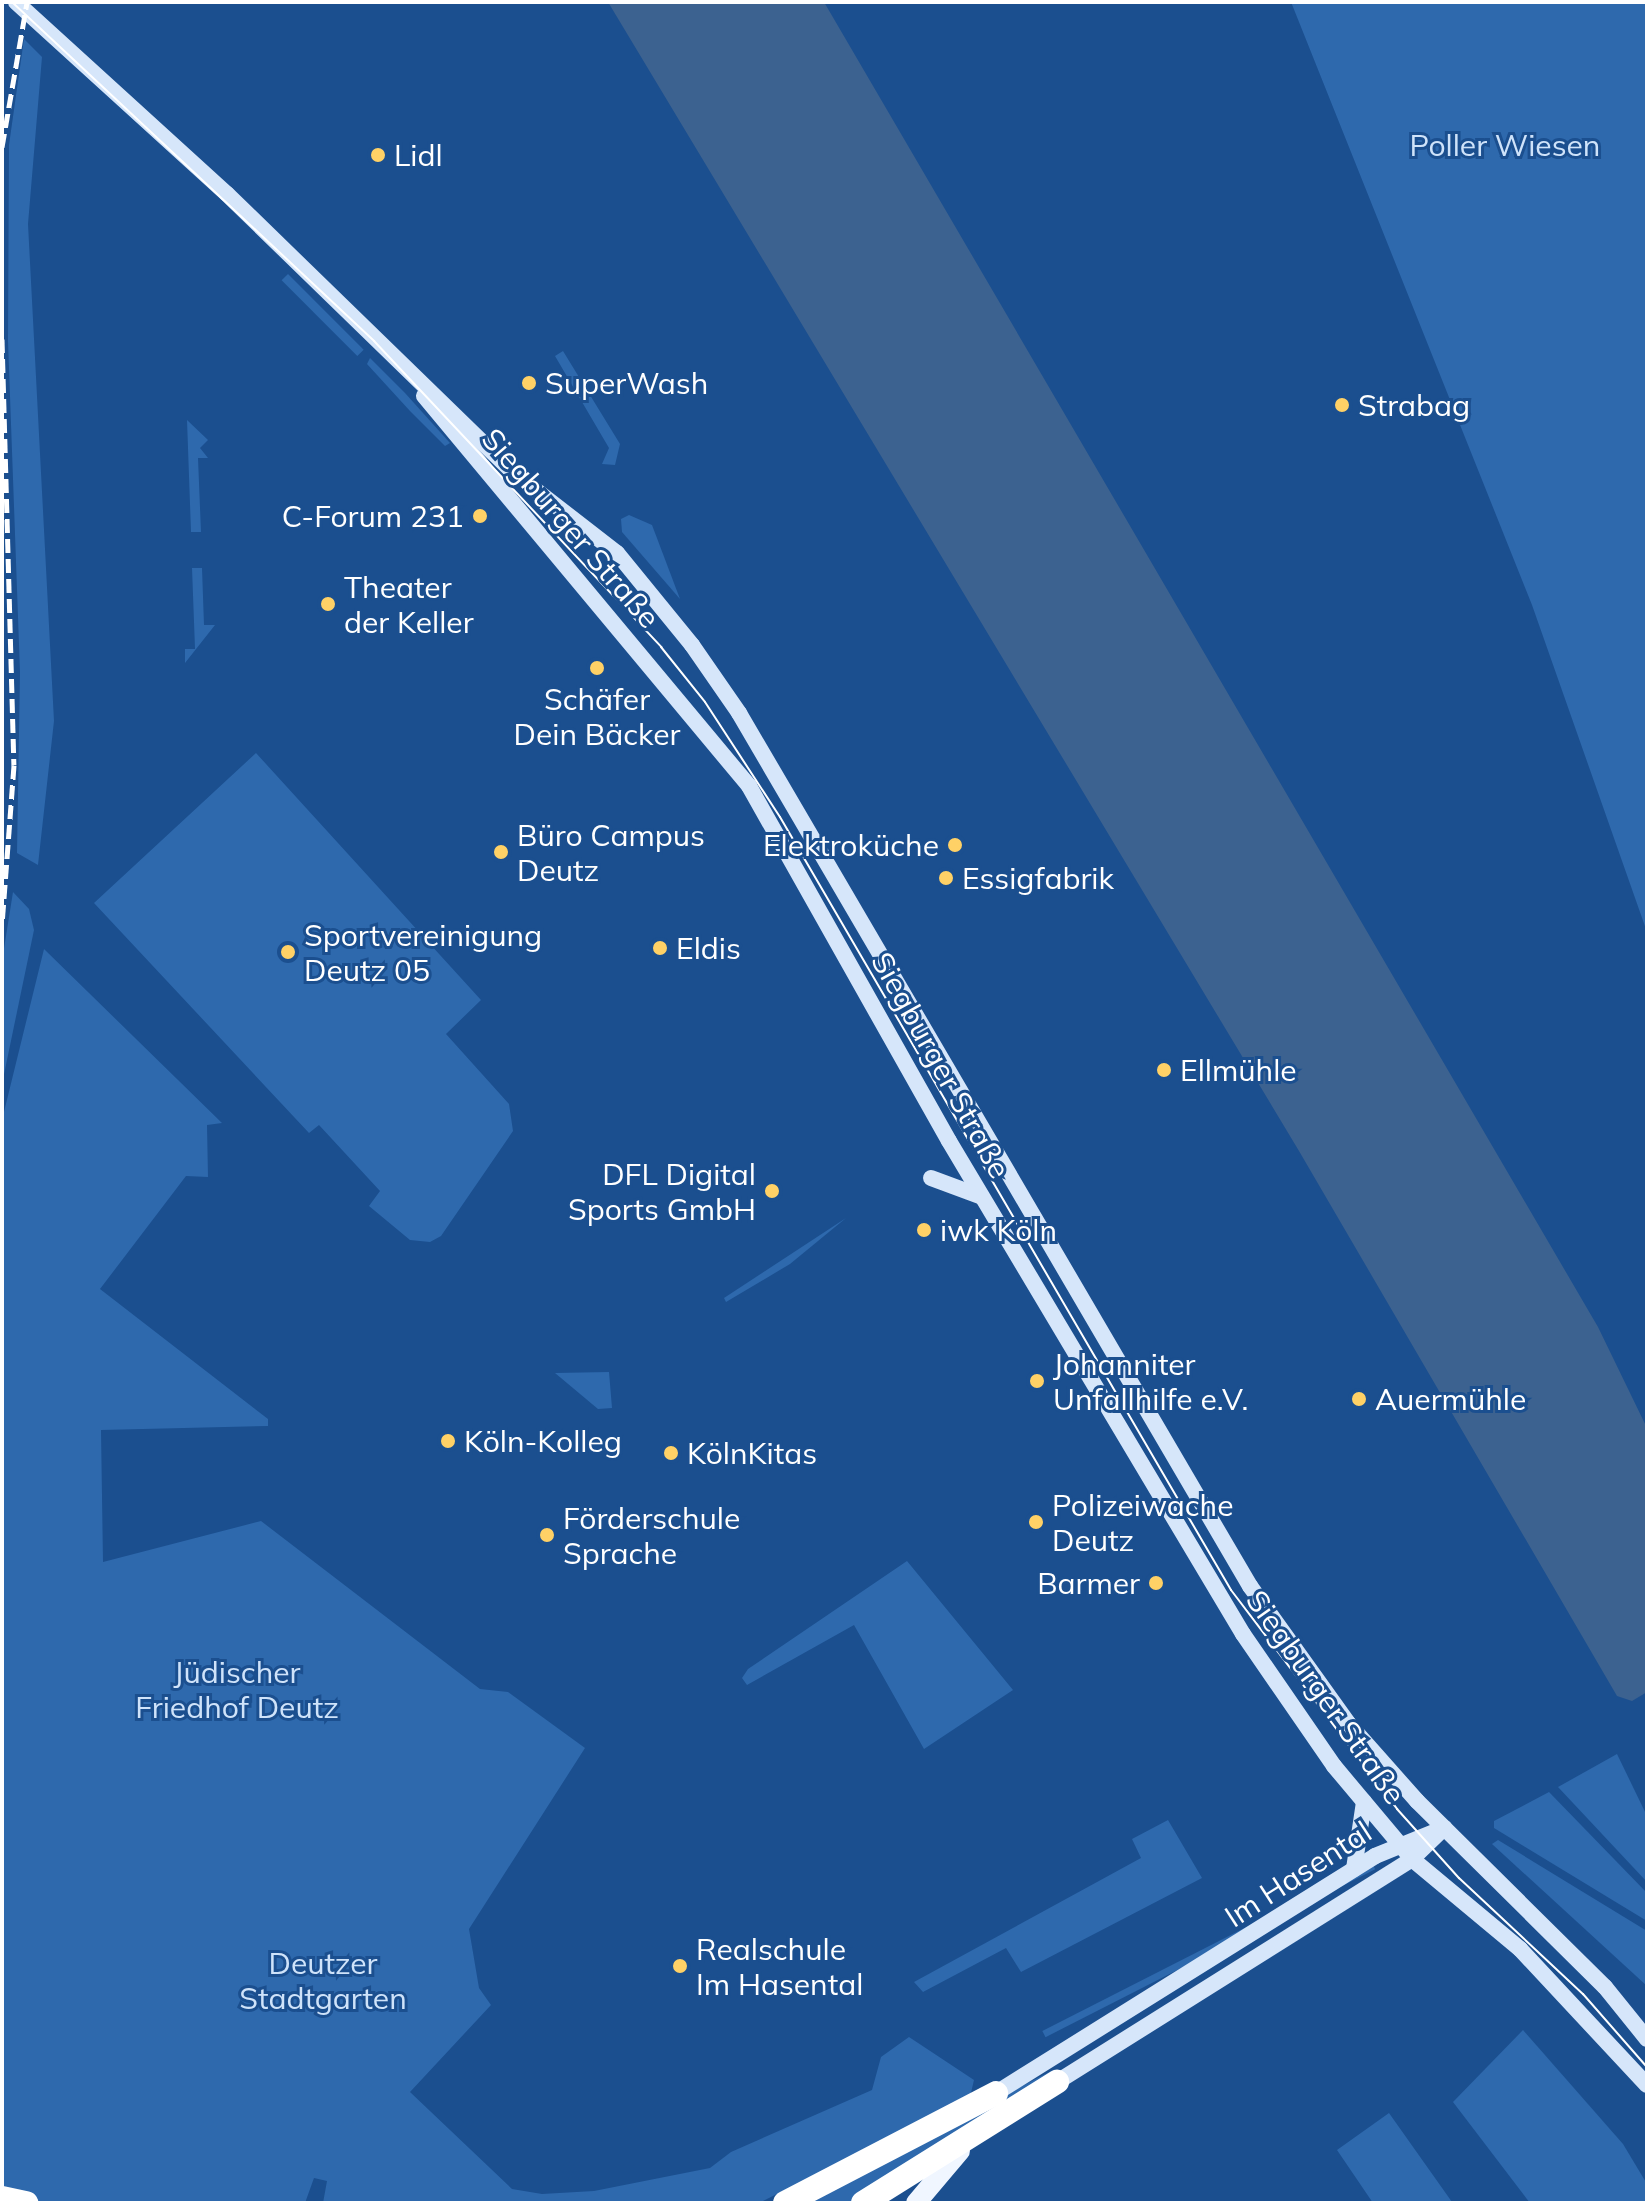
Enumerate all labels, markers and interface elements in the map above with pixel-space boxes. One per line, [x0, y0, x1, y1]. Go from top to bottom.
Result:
park label: Poller Wiesen [1410, 127, 1600, 163]
place label: Lidl [394, 137, 443, 173]
marker: Lidl [369, 146, 387, 164]
place label: SuperWash [545, 365, 708, 401]
marker: SuperWash [520, 374, 538, 392]
place label: Strabag [1358, 387, 1470, 423]
marker: Strabag [1333, 396, 1351, 414]
street label: Siegburger Straße [475, 421, 667, 635]
place label: C-Forum 231 [282, 498, 464, 534]
marker: C-Forum 231 [471, 507, 489, 525]
place label: Theater der Keller [344, 569, 474, 640]
marker: Theater der Keller [319, 595, 337, 613]
marker: Schäfer Dein Bäcker [588, 659, 606, 677]
place label: Schäfer Dein Bäcker [514, 681, 680, 752]
place label: Büro Campus Deutz [517, 817, 705, 888]
place label: Elektroküche [763, 827, 939, 863]
marker: Elektroküche [946, 836, 964, 854]
marker: Büro Campus Deutz [492, 843, 510, 861]
place label: Essigfabrik [962, 860, 1114, 896]
marker: Essigfabrik [937, 869, 955, 887]
place label: Sportvereinigung Deutz 05 [304, 917, 542, 988]
place label: Eldis [676, 930, 741, 966]
marker: Eldis [651, 939, 669, 957]
marker: Sportvereinigung Deutz 05 [279, 943, 297, 961]
street label: Siegburger Straße [864, 946, 1018, 1184]
place label: Ellmühle [1180, 1052, 1297, 1088]
marker: Ellmühle [1155, 1061, 1173, 1079]
place label: DFL Digital Sports GmbH [568, 1156, 756, 1226]
marker: DFL Digital Sports GmbH [763, 1182, 781, 1200]
place label: iwk Köln [940, 1212, 1057, 1248]
marker: iwk Köln [915, 1221, 933, 1239]
place label: Johanniter Unfallhilfe e.V. [1053, 1346, 1248, 1416]
marker: Johanniter Unfallhilfe e.V. [1028, 1372, 1046, 1390]
place label: Auermühle [1375, 1381, 1526, 1417]
marker: Auermühle [1350, 1390, 1368, 1408]
place label: Köln-Kolleg [464, 1423, 622, 1459]
marker: Köln-Kolleg [439, 1432, 457, 1450]
place label: KölnKitas [687, 1435, 817, 1471]
marker: KölnKitas [662, 1444, 680, 1462]
place label: Polizeiwache Deutz [1052, 1487, 1234, 1558]
place label: Förderschule Sprache [563, 1500, 740, 1570]
marker: Polizeiwache Deutz [1027, 1513, 1045, 1531]
marker: Förderschule Sprache [538, 1526, 556, 1544]
place label: Barmer [1037, 1565, 1140, 1601]
marker: Barmer [1147, 1574, 1165, 1592]
street label: Siegburger Straße [1239, 1583, 1413, 1811]
park label: Jüdischer Friedhof Deutz [135, 1654, 339, 1724]
street label: Im Hasental [1218, 1813, 1378, 1935]
place label: Realschule Im Hasental [696, 1931, 863, 2002]
park label: Deutzer Stadtgarten [239, 1945, 407, 2016]
marker: Realschule Im Hasental [671, 1957, 689, 1975]

